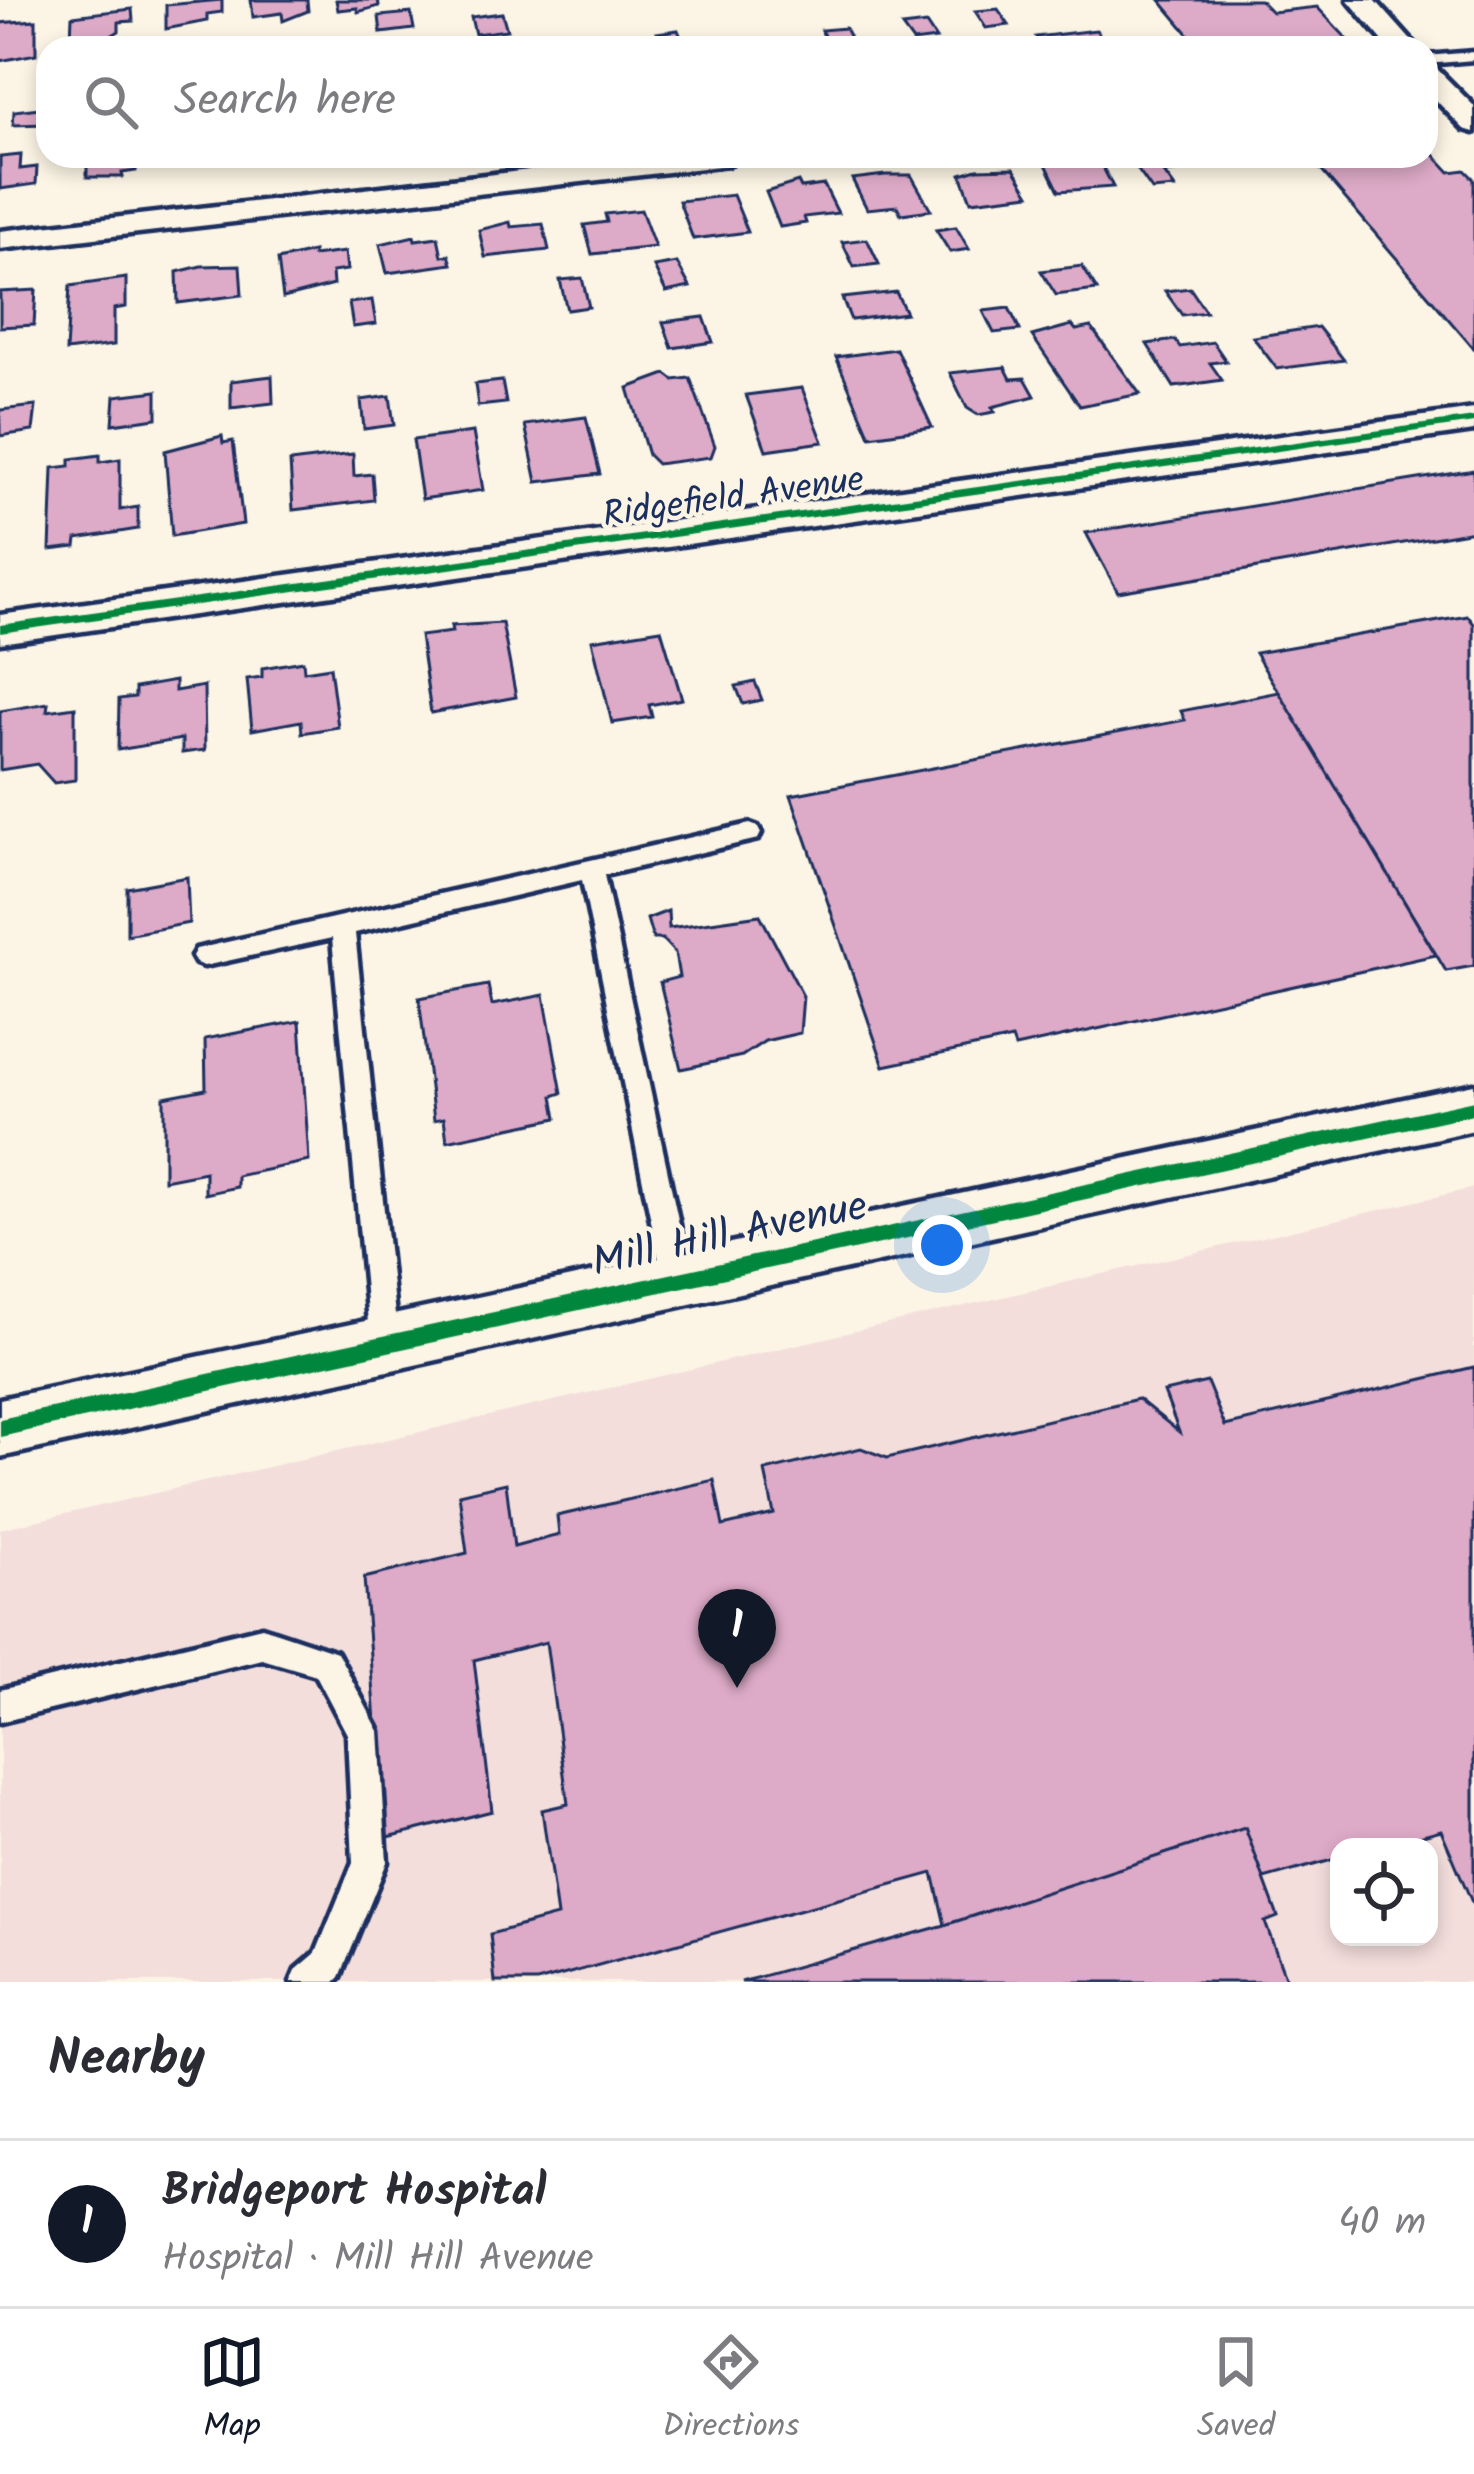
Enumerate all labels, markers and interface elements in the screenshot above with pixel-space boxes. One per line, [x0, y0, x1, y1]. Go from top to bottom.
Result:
search box [36, 36, 1438, 168]
text: Search here [174, 66, 396, 138]
icon: search [78, 69, 144, 135]
street label: Ridgefield Avenue [599, 452, 868, 545]
street label: Mill Hill Avenue [586, 1174, 874, 1297]
your location [912, 1215, 972, 1275]
pin: 1 [698, 1589, 776, 1688]
map controls [1330, 1838, 1438, 1946]
button: locate [1330, 1838, 1438, 1946]
text: Nearby [48, 2020, 205, 2101]
text: Bridgeport Hospital [162, 2157, 547, 2229]
text: 1 [81, 2193, 93, 2255]
text: 40 m [1338, 2193, 1426, 2255]
text: Hospital · Mill Hill Avenue [162, 2229, 594, 2291]
tab: Map [199, 2329, 265, 2454]
tab: Directions [662, 2329, 799, 2454]
tab: Saved [1197, 2329, 1275, 2454]

